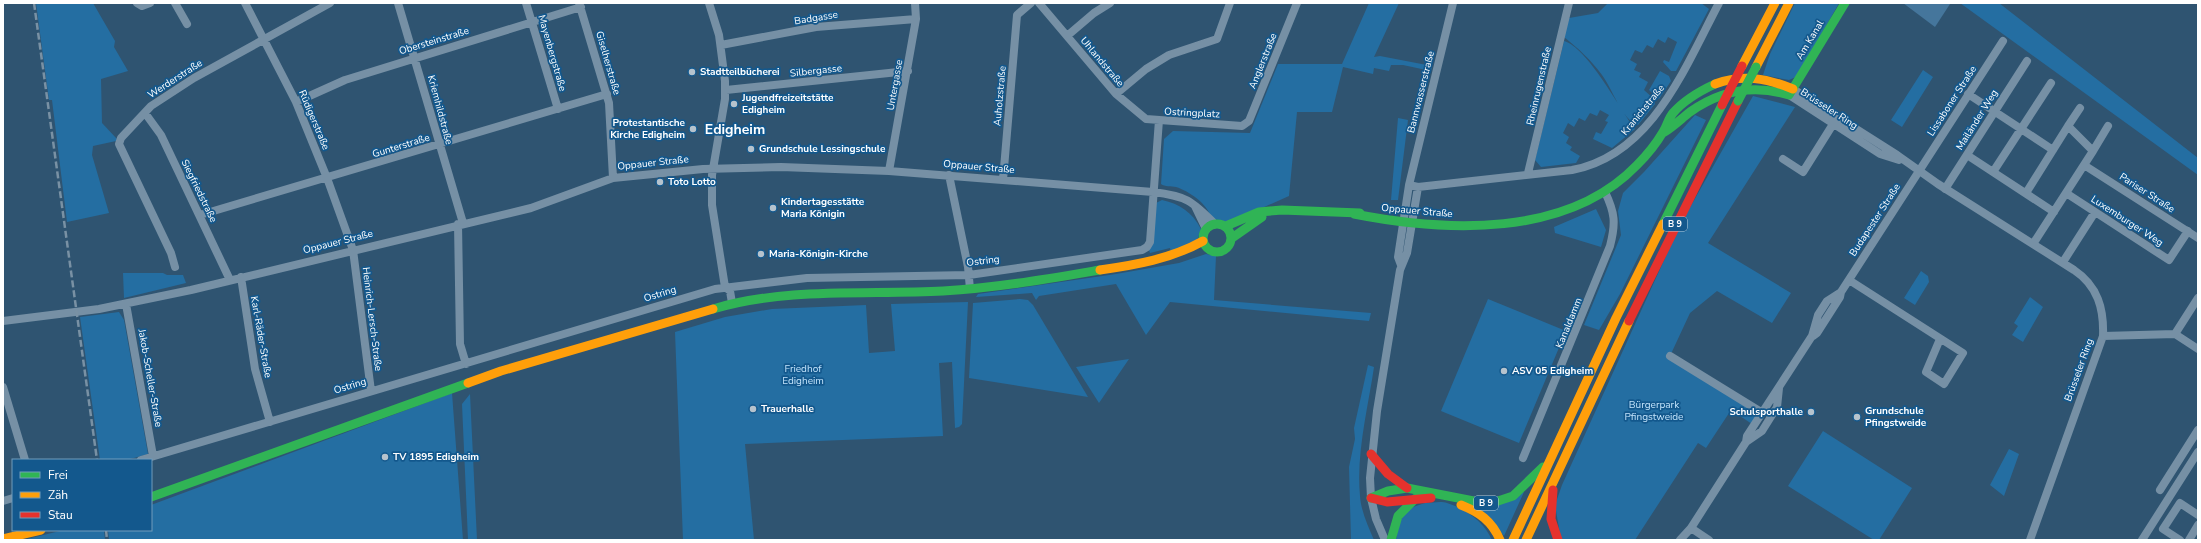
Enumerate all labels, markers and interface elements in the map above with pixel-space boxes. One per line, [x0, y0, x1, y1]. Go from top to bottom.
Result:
street label: Badgasse [793, 8, 839, 28]
street label: Mayenbergstraße [534, 13, 570, 93]
street label: Am Kanal [1793, 18, 1827, 62]
street label: Obersteinstraße [397, 24, 471, 58]
street label: Giselherstraße [592, 29, 624, 97]
street label: Anglerstraße [1245, 31, 1281, 91]
street label: Uhlandstraße [1077, 34, 1127, 90]
street label: Rheinrugenstraße [1523, 45, 1555, 127]
street label: Bannwasserstraße [1404, 50, 1438, 134]
street label: Werderstraße [145, 56, 205, 102]
street label: Untergasse [884, 58, 906, 112]
street label: Silbergasse [789, 61, 843, 81]
street label: Lissaboner Straße [1924, 63, 1980, 139]
place label: Stadtteilbücherei [700, 65, 780, 79]
street label: Auholzstraße [990, 65, 1010, 127]
marker: Stadtteilbücherei [687, 67, 697, 77]
street label: Kriemhildstraße [424, 74, 456, 146]
street label: Kranichstraße [1618, 82, 1668, 138]
street label: Brüsseler Ring [1798, 85, 1861, 133]
street label: Mailänder Weg [1953, 87, 2001, 153]
street label: Rüdigerstraße [295, 88, 333, 152]
place label: Jugendfreizeitstätte Edigheim [741, 91, 834, 117]
marker: Jugendfreizeitstätte Edigheim [729, 99, 739, 109]
street label: Ostringplatz [1164, 105, 1220, 121]
place label: Protestantische Kirche Edigheim [610, 116, 686, 142]
district label: Edigheim [705, 120, 765, 139]
marker: Protestantische Kirche Edigheim [688, 124, 698, 134]
street label: Gunterstraße [371, 131, 431, 161]
place label: Grundschule Lessingschule [759, 142, 886, 156]
marker: Grundschule Lessingschule [746, 144, 756, 154]
street label: Oppauer Straße [617, 152, 689, 174]
street label: Siegfriedstraße [178, 157, 220, 225]
street label: Oppauer Straße [943, 157, 1015, 177]
street label: Pariser Straße [2117, 170, 2177, 216]
place label: Toto Lotto [668, 175, 716, 189]
marker: Toto Lotto [655, 177, 665, 187]
street label: Budapester Straße [1846, 181, 1904, 259]
street label: Luxemburger Weg [2088, 192, 2166, 250]
place label: Kindertagesstätte Maria Königin [781, 195, 865, 221]
street label: Oppauer Straße [1381, 201, 1453, 221]
marker: Kindertagesstätte Maria Königin [768, 203, 778, 213]
road number: B 9 [1663, 217, 1687, 231]
street label: Oppauer Straße [302, 227, 374, 257]
place label: Maria-Königin-Kirche [769, 247, 868, 261]
marker: Maria-Königin-Kirche [756, 249, 766, 259]
street label: Ostring [966, 252, 1001, 270]
street label: Heinrich-Lersch-Straße [359, 266, 385, 372]
street label: Ostring [642, 282, 678, 306]
street label: Karl-Räder-Straße [247, 295, 275, 379]
street label: Kanaldamm [1552, 295, 1586, 351]
street label: Jakob-Scheller-Straße [134, 327, 166, 428]
street label: Brüsseler Ring [2061, 337, 2097, 403]
park label: Friedhof Edigheim [782, 362, 824, 388]
place label: ASV 05 Edigheim [1512, 364, 1593, 378]
marker: ASV 05 Edigheim [1499, 366, 1509, 376]
street label: Ostring [332, 374, 368, 398]
park label: Bürgerpark Pfingstweide [1625, 398, 1683, 424]
place label: Trauerhalle [761, 402, 815, 416]
marker: Trauerhalle [748, 404, 758, 414]
place label: Grundschule Pfingstweide [1865, 404, 1927, 430]
place label: Schulsporthalle [1729, 405, 1804, 419]
marker: Schulsporthalle [1806, 407, 1816, 417]
marker: Grundschule Pfingstweide [1852, 412, 1862, 422]
place label: TV 1895 Edigheim [393, 450, 479, 464]
marker: TV 1895 Edigheim [380, 452, 390, 462]
legend [12, 459, 152, 531]
text: Frei [48, 467, 68, 483]
text: Zäh [48, 487, 68, 503]
road number: B 9 [1474, 496, 1498, 510]
text: Stau [48, 507, 73, 523]

